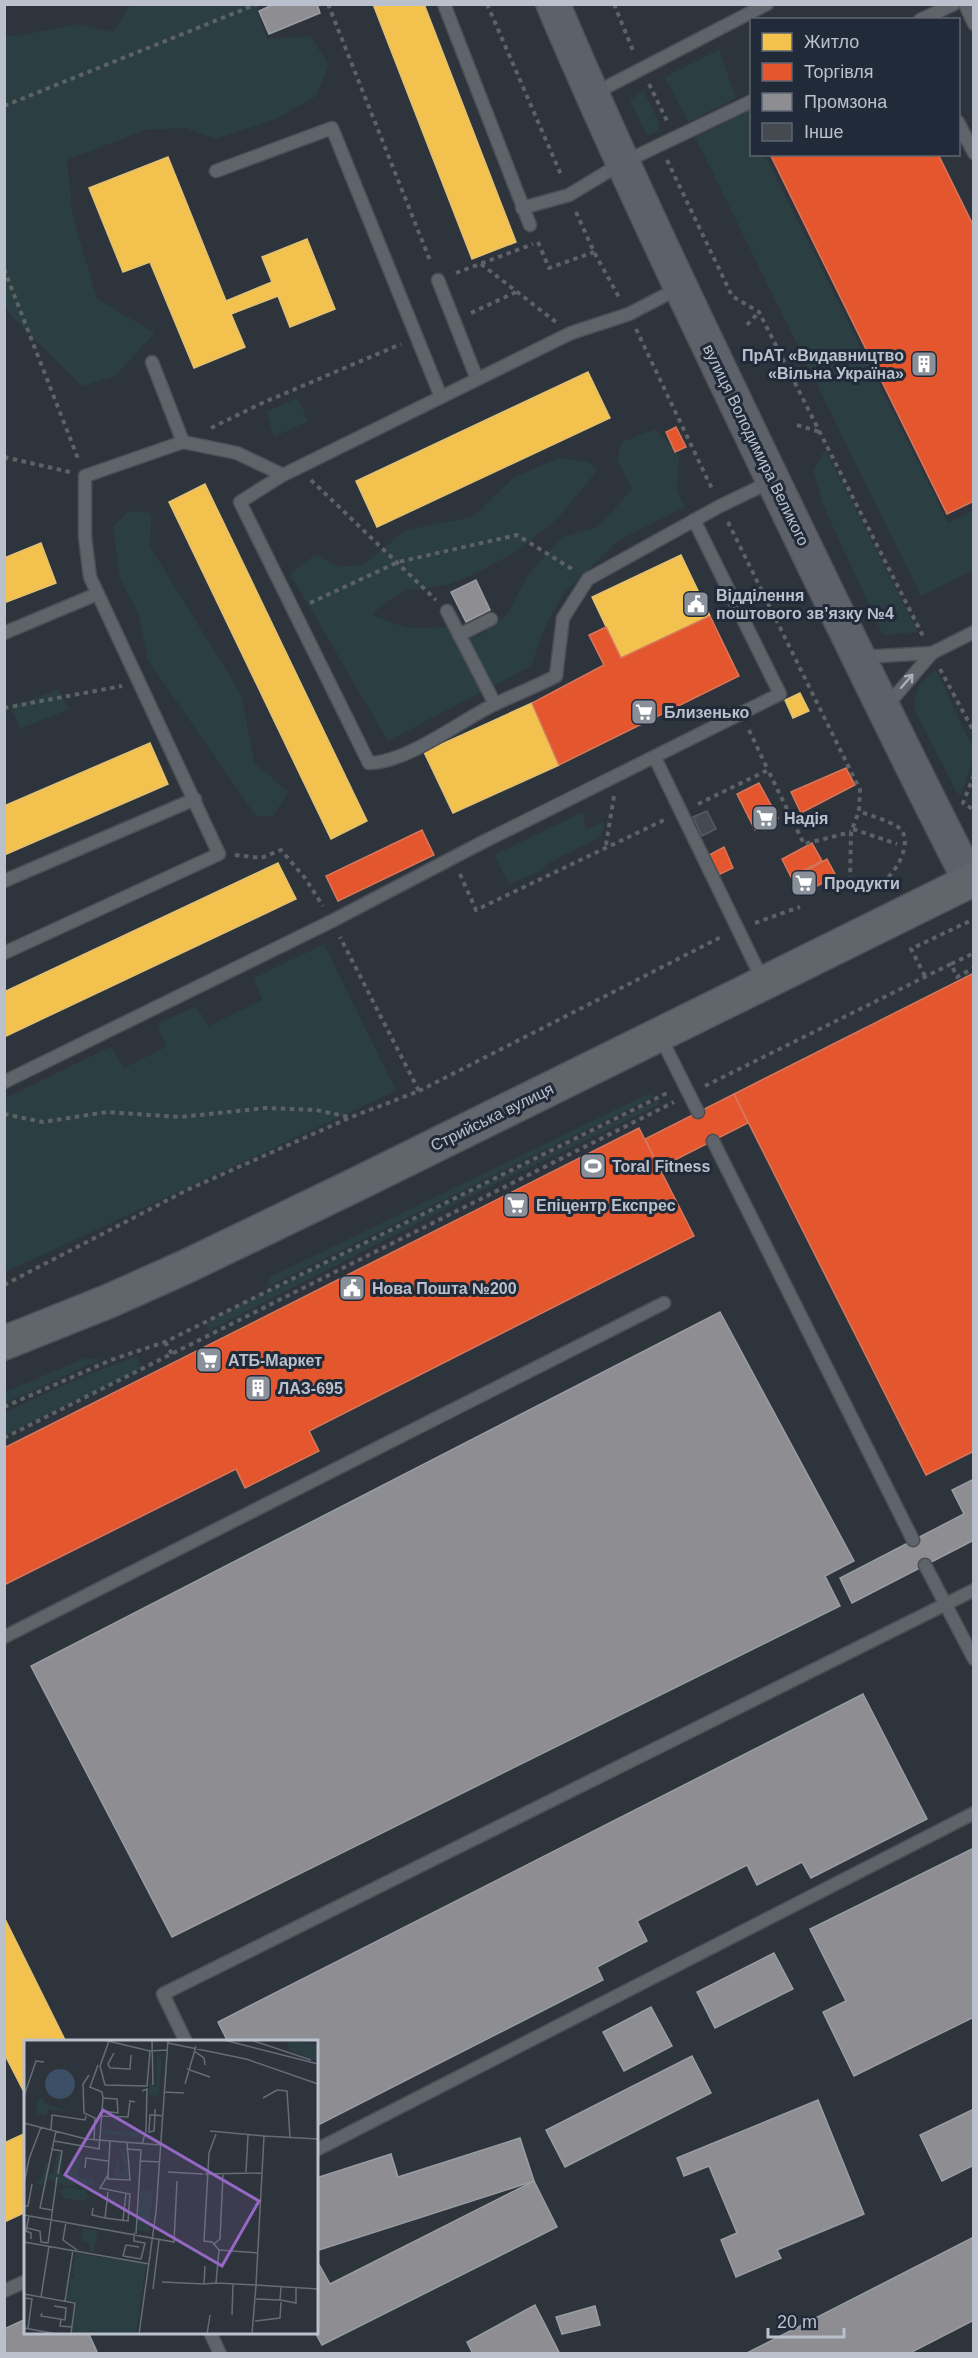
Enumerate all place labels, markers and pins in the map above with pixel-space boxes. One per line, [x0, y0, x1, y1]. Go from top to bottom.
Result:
place label: ПрАТ «Видавництво «Вільна Україна» [742, 347, 904, 382]
building icon: ПрАТ «Видавництво «Вільна Україна» [909, 349, 939, 379]
place label: Відділення поштового зв’язку №4 [716, 587, 894, 622]
public building icon: Відділення поштового зв’язку №4 [681, 589, 711, 619]
supermarket icon: Близенько [629, 697, 659, 727]
place label: Близенько [664, 704, 749, 721]
supermarket icon: Надія [750, 803, 780, 833]
place label: Надія [784, 810, 828, 827]
supermarket icon: Продукти [789, 868, 819, 898]
place label: Продукти [824, 875, 900, 892]
sports icon: Toral Fitness [578, 1151, 608, 1181]
place label: Toral Fitness [612, 1158, 710, 1175]
supermarket icon: Епіцентр Експрес [501, 1190, 531, 1220]
place label: Епіцентр Експрес [536, 1197, 676, 1214]
public building icon: Нова Пошта №200 [337, 1273, 367, 1303]
place label: Нова Пошта №200 [372, 1280, 517, 1297]
supermarket icon: АТБ-Маркет [194, 1345, 224, 1375]
place label: АТБ-Маркет [228, 1352, 322, 1369]
building icon: ЛАЗ-695 [243, 1373, 273, 1403]
place label: ЛАЗ-695 [278, 1380, 343, 1397]

